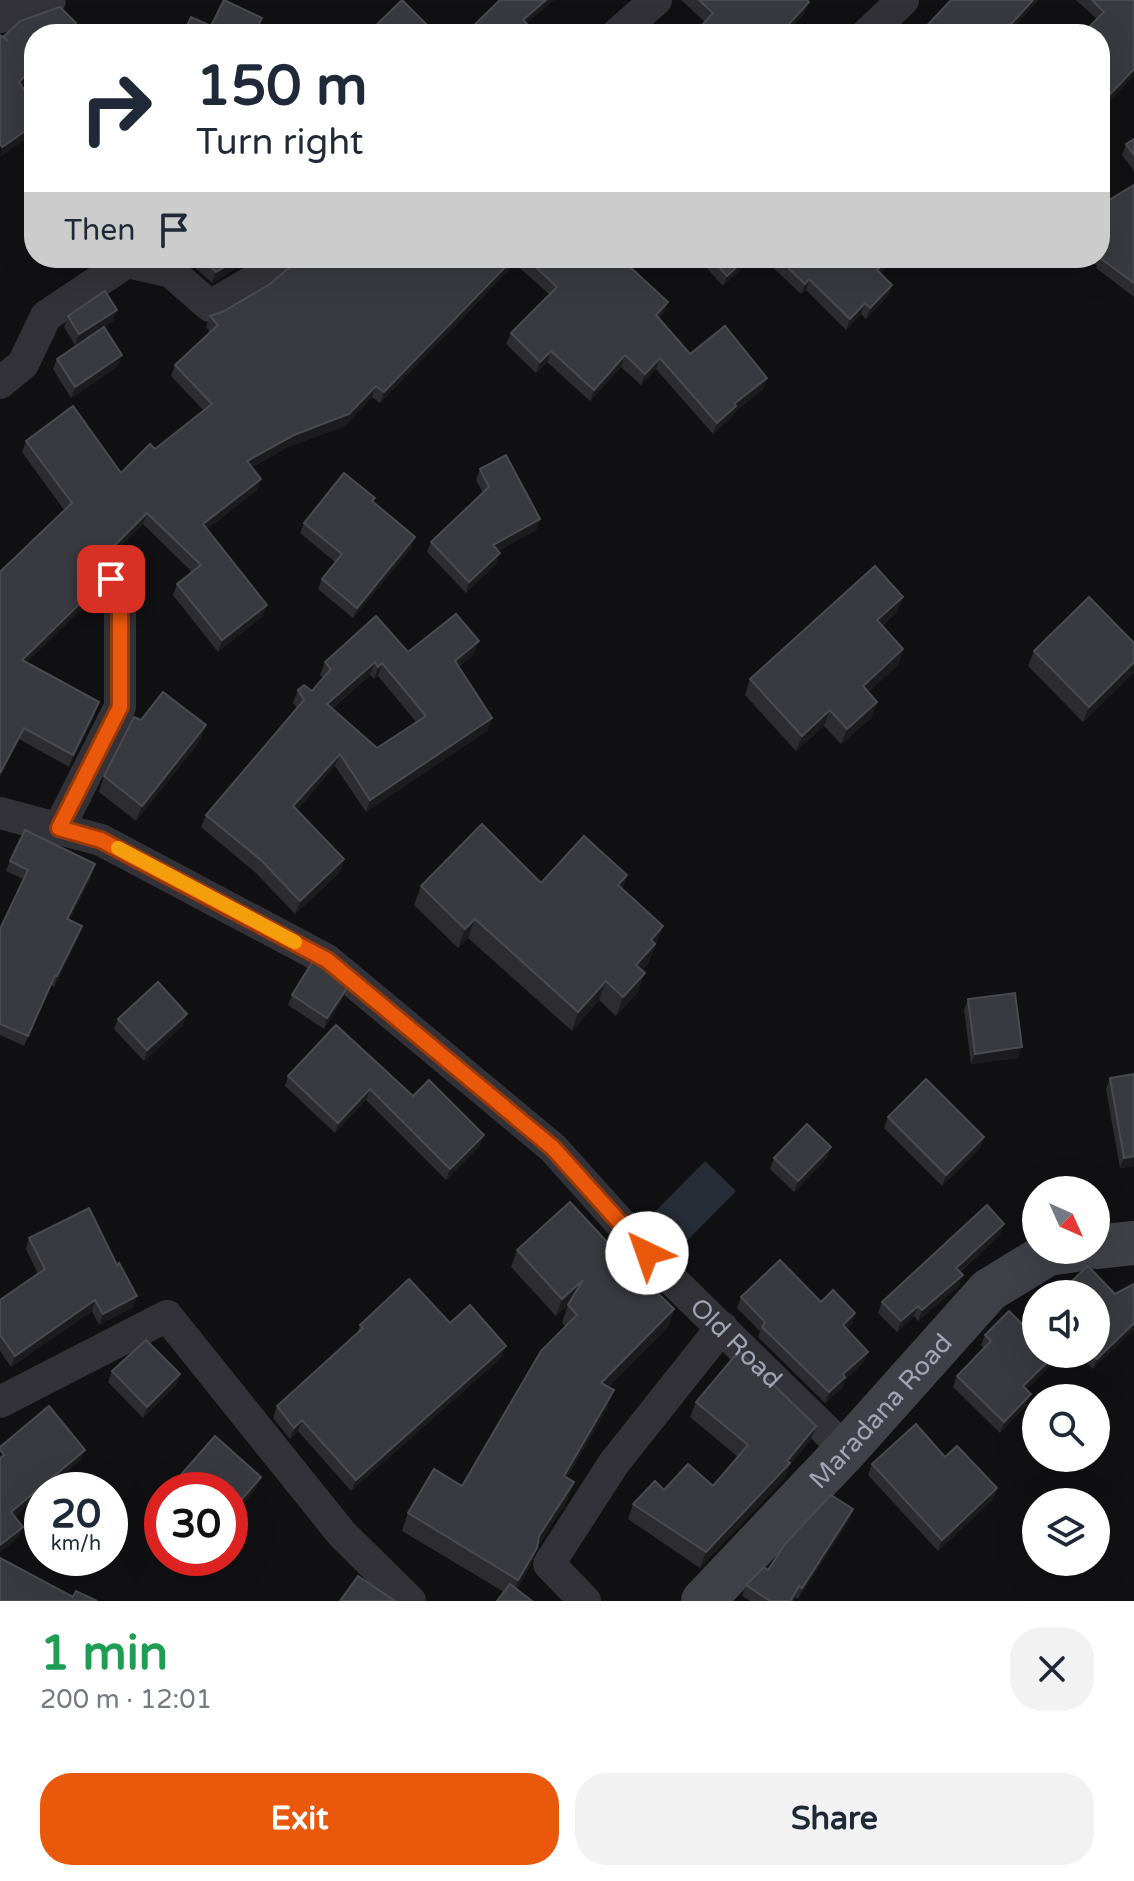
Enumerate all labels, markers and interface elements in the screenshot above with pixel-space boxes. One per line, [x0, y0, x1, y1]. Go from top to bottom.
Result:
text: 150 m [196, 53, 367, 120]
icon: right [64, 56, 168, 160]
text: Turn right [196, 121, 363, 164]
icon: arrive [152, 208, 196, 252]
text: Then [64, 212, 136, 249]
pin [77, 545, 145, 613]
icon: arrive [89, 557, 133, 601]
north arrow [1022, 1176, 1110, 1264]
map controls [1022, 1176, 1110, 1576]
position arrow [605, 1211, 689, 1295]
button: sound [1022, 1280, 1110, 1368]
street label: Old Road [684, 1291, 789, 1394]
street label: Maradana Road [802, 1327, 958, 1495]
button: search [1022, 1384, 1110, 1472]
speed limit sign: 30 [144, 1472, 248, 1576]
button: layers [1022, 1488, 1110, 1576]
text: 20 [51, 1490, 101, 1538]
text: km/h [51, 1532, 101, 1556]
text: 1 min [40, 1625, 168, 1683]
button: close [1010, 1627, 1094, 1711]
text: 200 m · 12:01 [40, 1684, 212, 1715]
button: Exit [40, 1773, 559, 1865]
button: Share [575, 1773, 1094, 1865]

